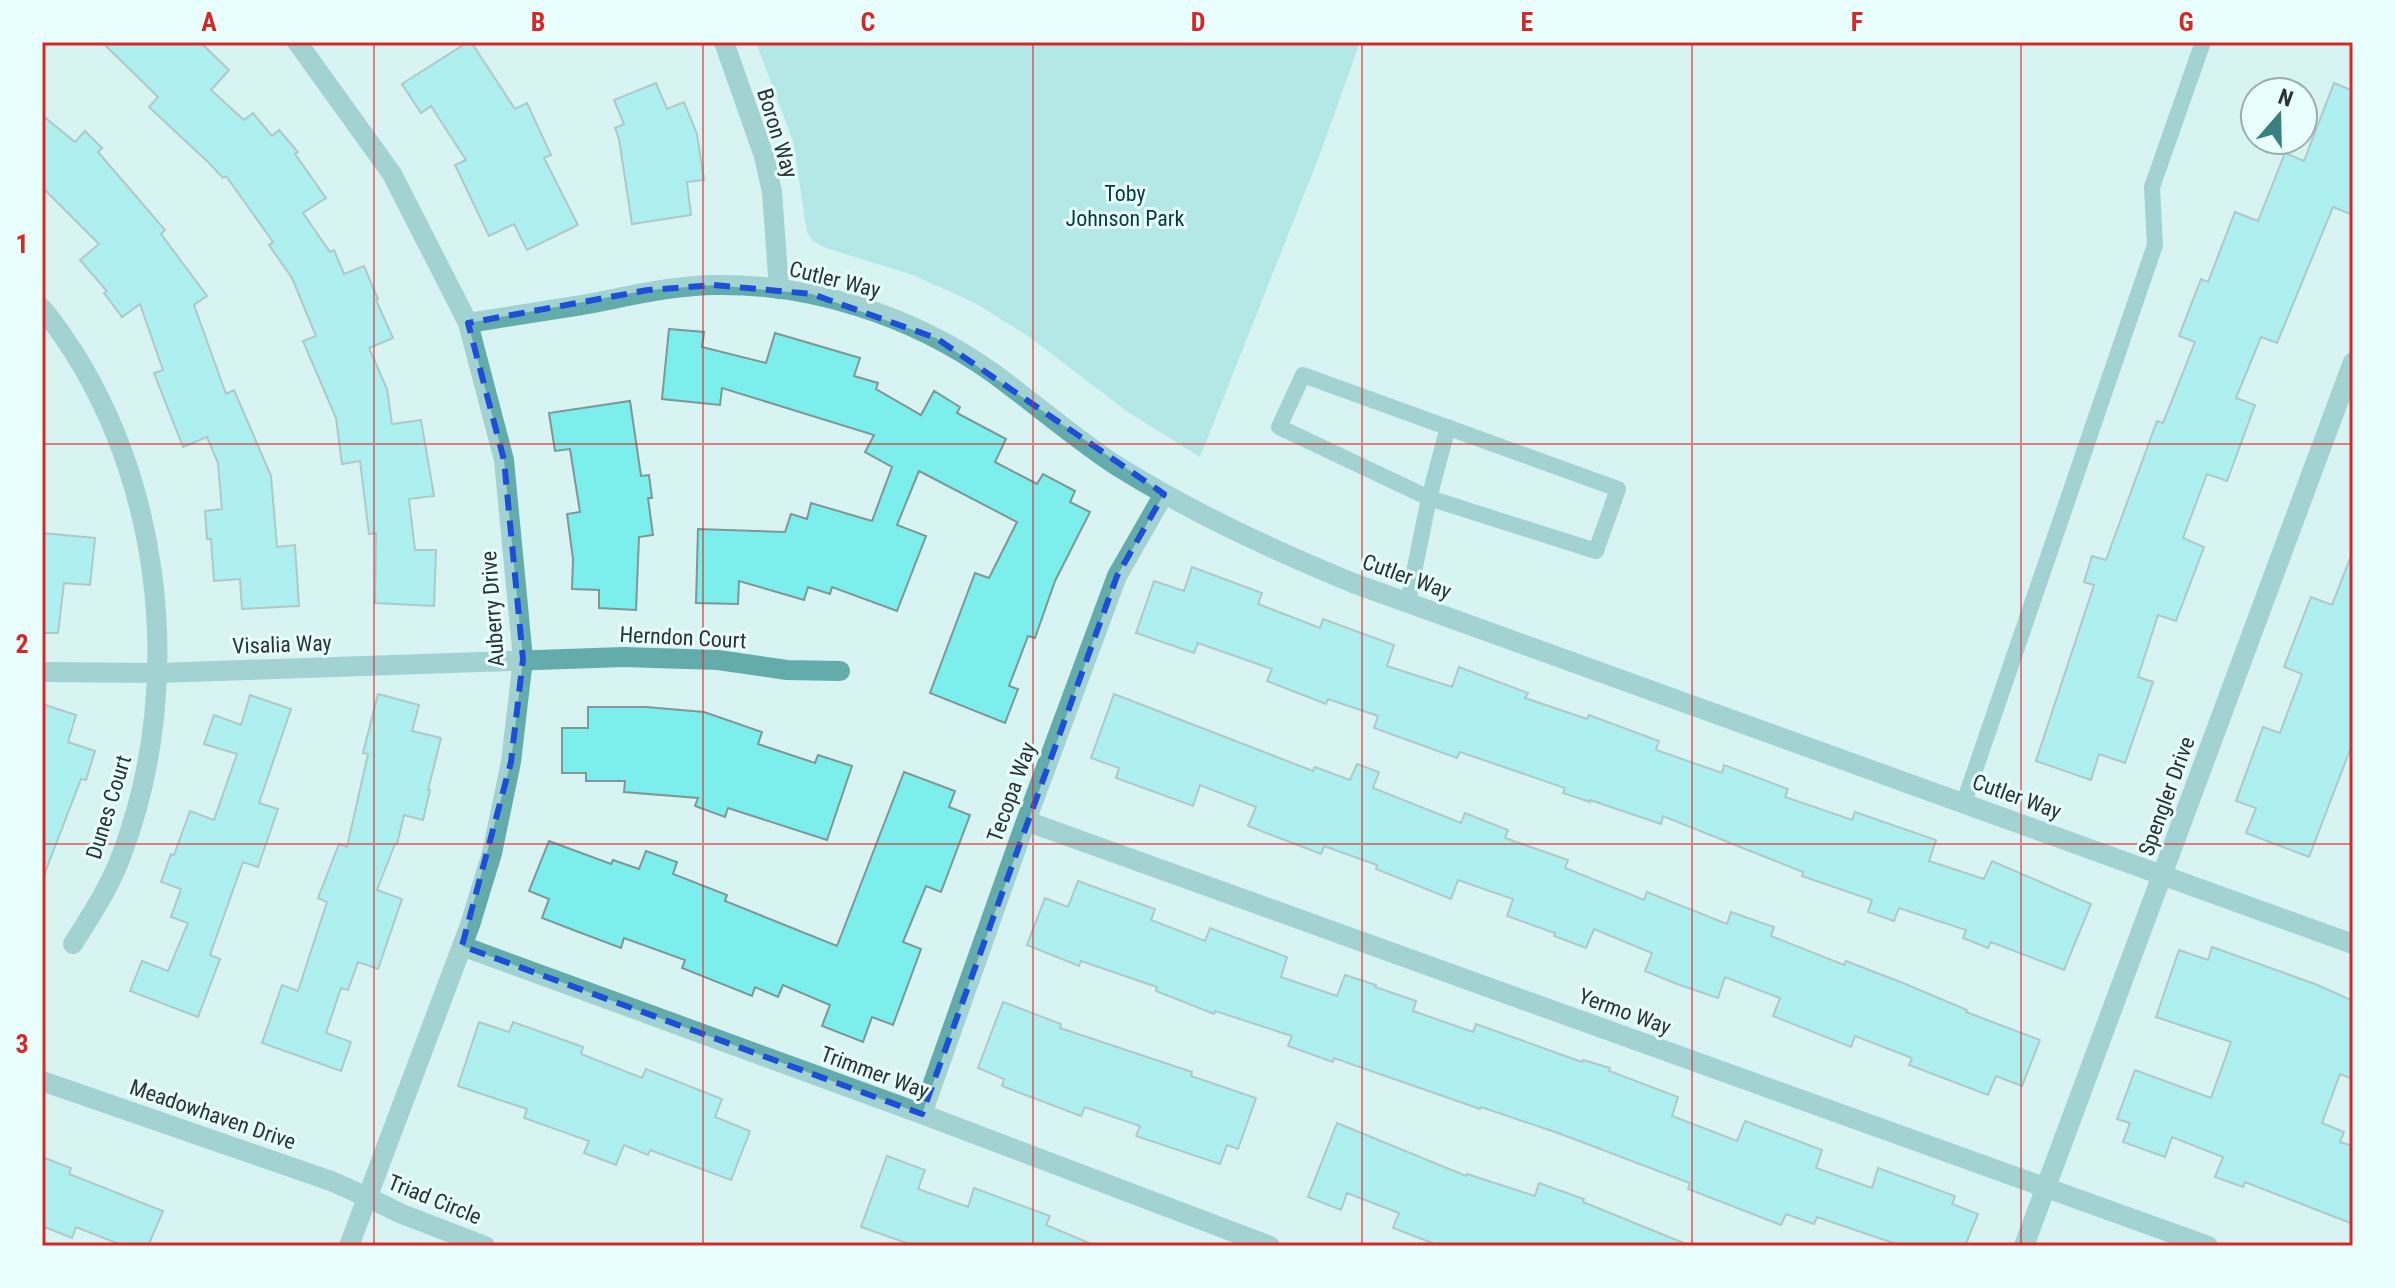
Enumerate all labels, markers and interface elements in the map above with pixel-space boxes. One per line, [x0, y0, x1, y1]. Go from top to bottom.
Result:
text: A [201, 7, 217, 37]
text: B [531, 7, 545, 37]
text: C [861, 7, 876, 37]
text: D [1191, 7, 1205, 37]
text: E [1521, 7, 1534, 37]
text: F [1851, 7, 1863, 37]
text: G [2178, 7, 2194, 37]
north arrow [2239, 76, 2319, 156]
text: N [2275, 84, 2296, 112]
street label: Boron Way [752, 85, 803, 181]
park label: Toby Johnson Park [1066, 181, 1185, 231]
text: 1 [15, 229, 29, 259]
street label: Cutler Way [787, 256, 883, 303]
street label: Cutler Way [1359, 549, 1455, 604]
street label: Auberry Drive [476, 550, 509, 668]
street label: Herndon Court [619, 622, 747, 653]
text: 2 [15, 629, 29, 659]
street label: Visalia Way [232, 630, 332, 659]
street label: Spengler Drive [2133, 733, 2200, 859]
street label: Tecopa Way [982, 739, 1041, 845]
street label: Dunes Court [81, 752, 136, 862]
street label: Cutler Way [1969, 769, 2065, 824]
street label: Yermo Way [1575, 983, 1674, 1040]
text: 3 [15, 1029, 29, 1059]
street label: Trimmer Way [817, 1041, 932, 1104]
street label: Meadowhaven Drive [127, 1074, 299, 1155]
street label: Triad Circle [384, 1169, 485, 1229]

